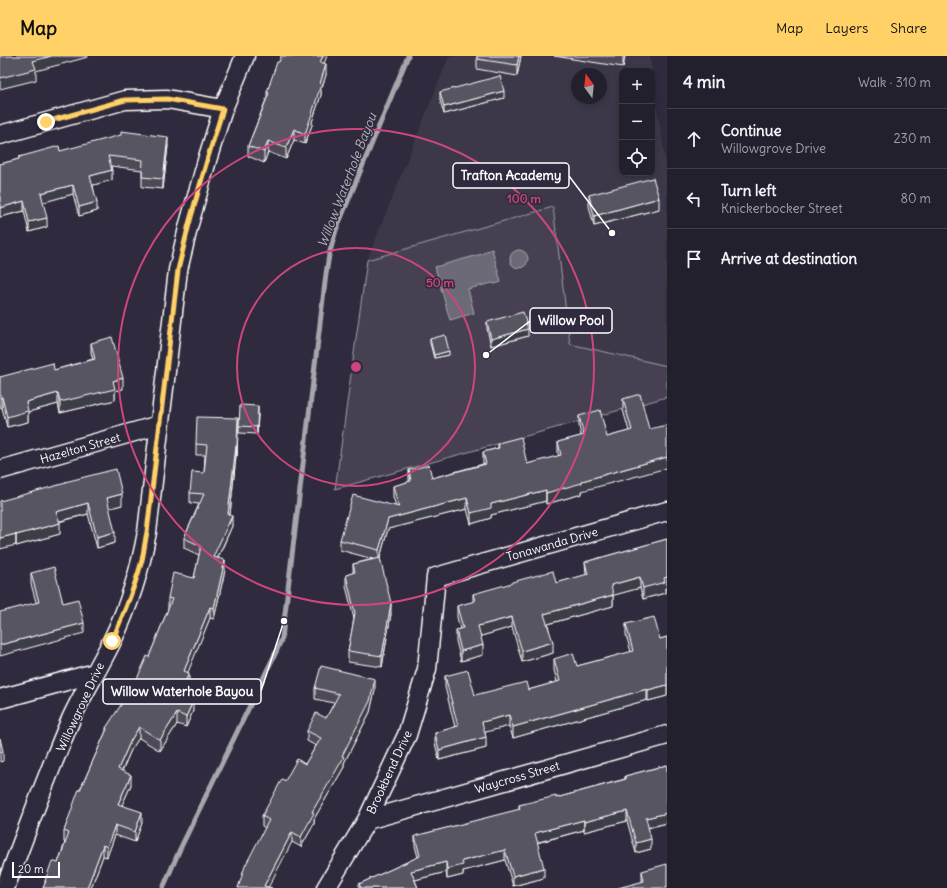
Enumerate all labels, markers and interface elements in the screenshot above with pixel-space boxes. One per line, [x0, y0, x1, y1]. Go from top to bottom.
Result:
text: Map [20, 16, 57, 40]
text: Map [776, 19, 803, 37]
text: Layers [825, 19, 868, 37]
text: Share [890, 19, 927, 37]
north arrow [571, 68, 607, 104]
map controls [619, 68, 655, 176]
button: + [619, 68, 655, 104]
text: 4 min [683, 71, 725, 93]
text: Walk · 310 m [858, 74, 931, 91]
button: − [619, 104, 655, 140]
water label: Willow Waterhole Bayou [314, 109, 381, 250]
route end [37, 113, 55, 131]
text: Continue [721, 121, 782, 140]
icon: ahead [683, 128, 705, 150]
text: 230 m [893, 130, 931, 147]
button: locate [619, 140, 655, 176]
text: Willowgrove Drive [721, 140, 826, 157]
callout: Trafton Academy [453, 163, 569, 188]
text: Trafton Academy [461, 167, 561, 184]
text: Turn left [721, 181, 776, 200]
icon: left [683, 188, 705, 210]
text: 80 m [900, 190, 931, 207]
text: 100 m [507, 191, 541, 206]
text: Knickerbocker Street [721, 200, 843, 217]
icon: arrive [683, 248, 705, 270]
text: Arrive at destination [721, 249, 857, 268]
text: 50 m [426, 275, 455, 290]
callout: Willow Pool [530, 308, 612, 333]
text: Willow Pool [538, 312, 604, 329]
centre of rings [349, 360, 363, 374]
street label: Hazelton Street [38, 429, 122, 467]
street label: Tonawanda Drive [505, 524, 599, 564]
route start [103, 632, 121, 650]
street label: Willowgrove Drive [53, 660, 107, 754]
callout: Willow Waterhole Bayou [103, 679, 261, 704]
text: Willow Waterhole Bayou [111, 683, 254, 700]
street label: Brookbend Drive [363, 728, 415, 816]
street label: Waycross Street [473, 758, 561, 796]
scale bar [12, 860, 60, 879]
text: 20 m [18, 862, 44, 876]

